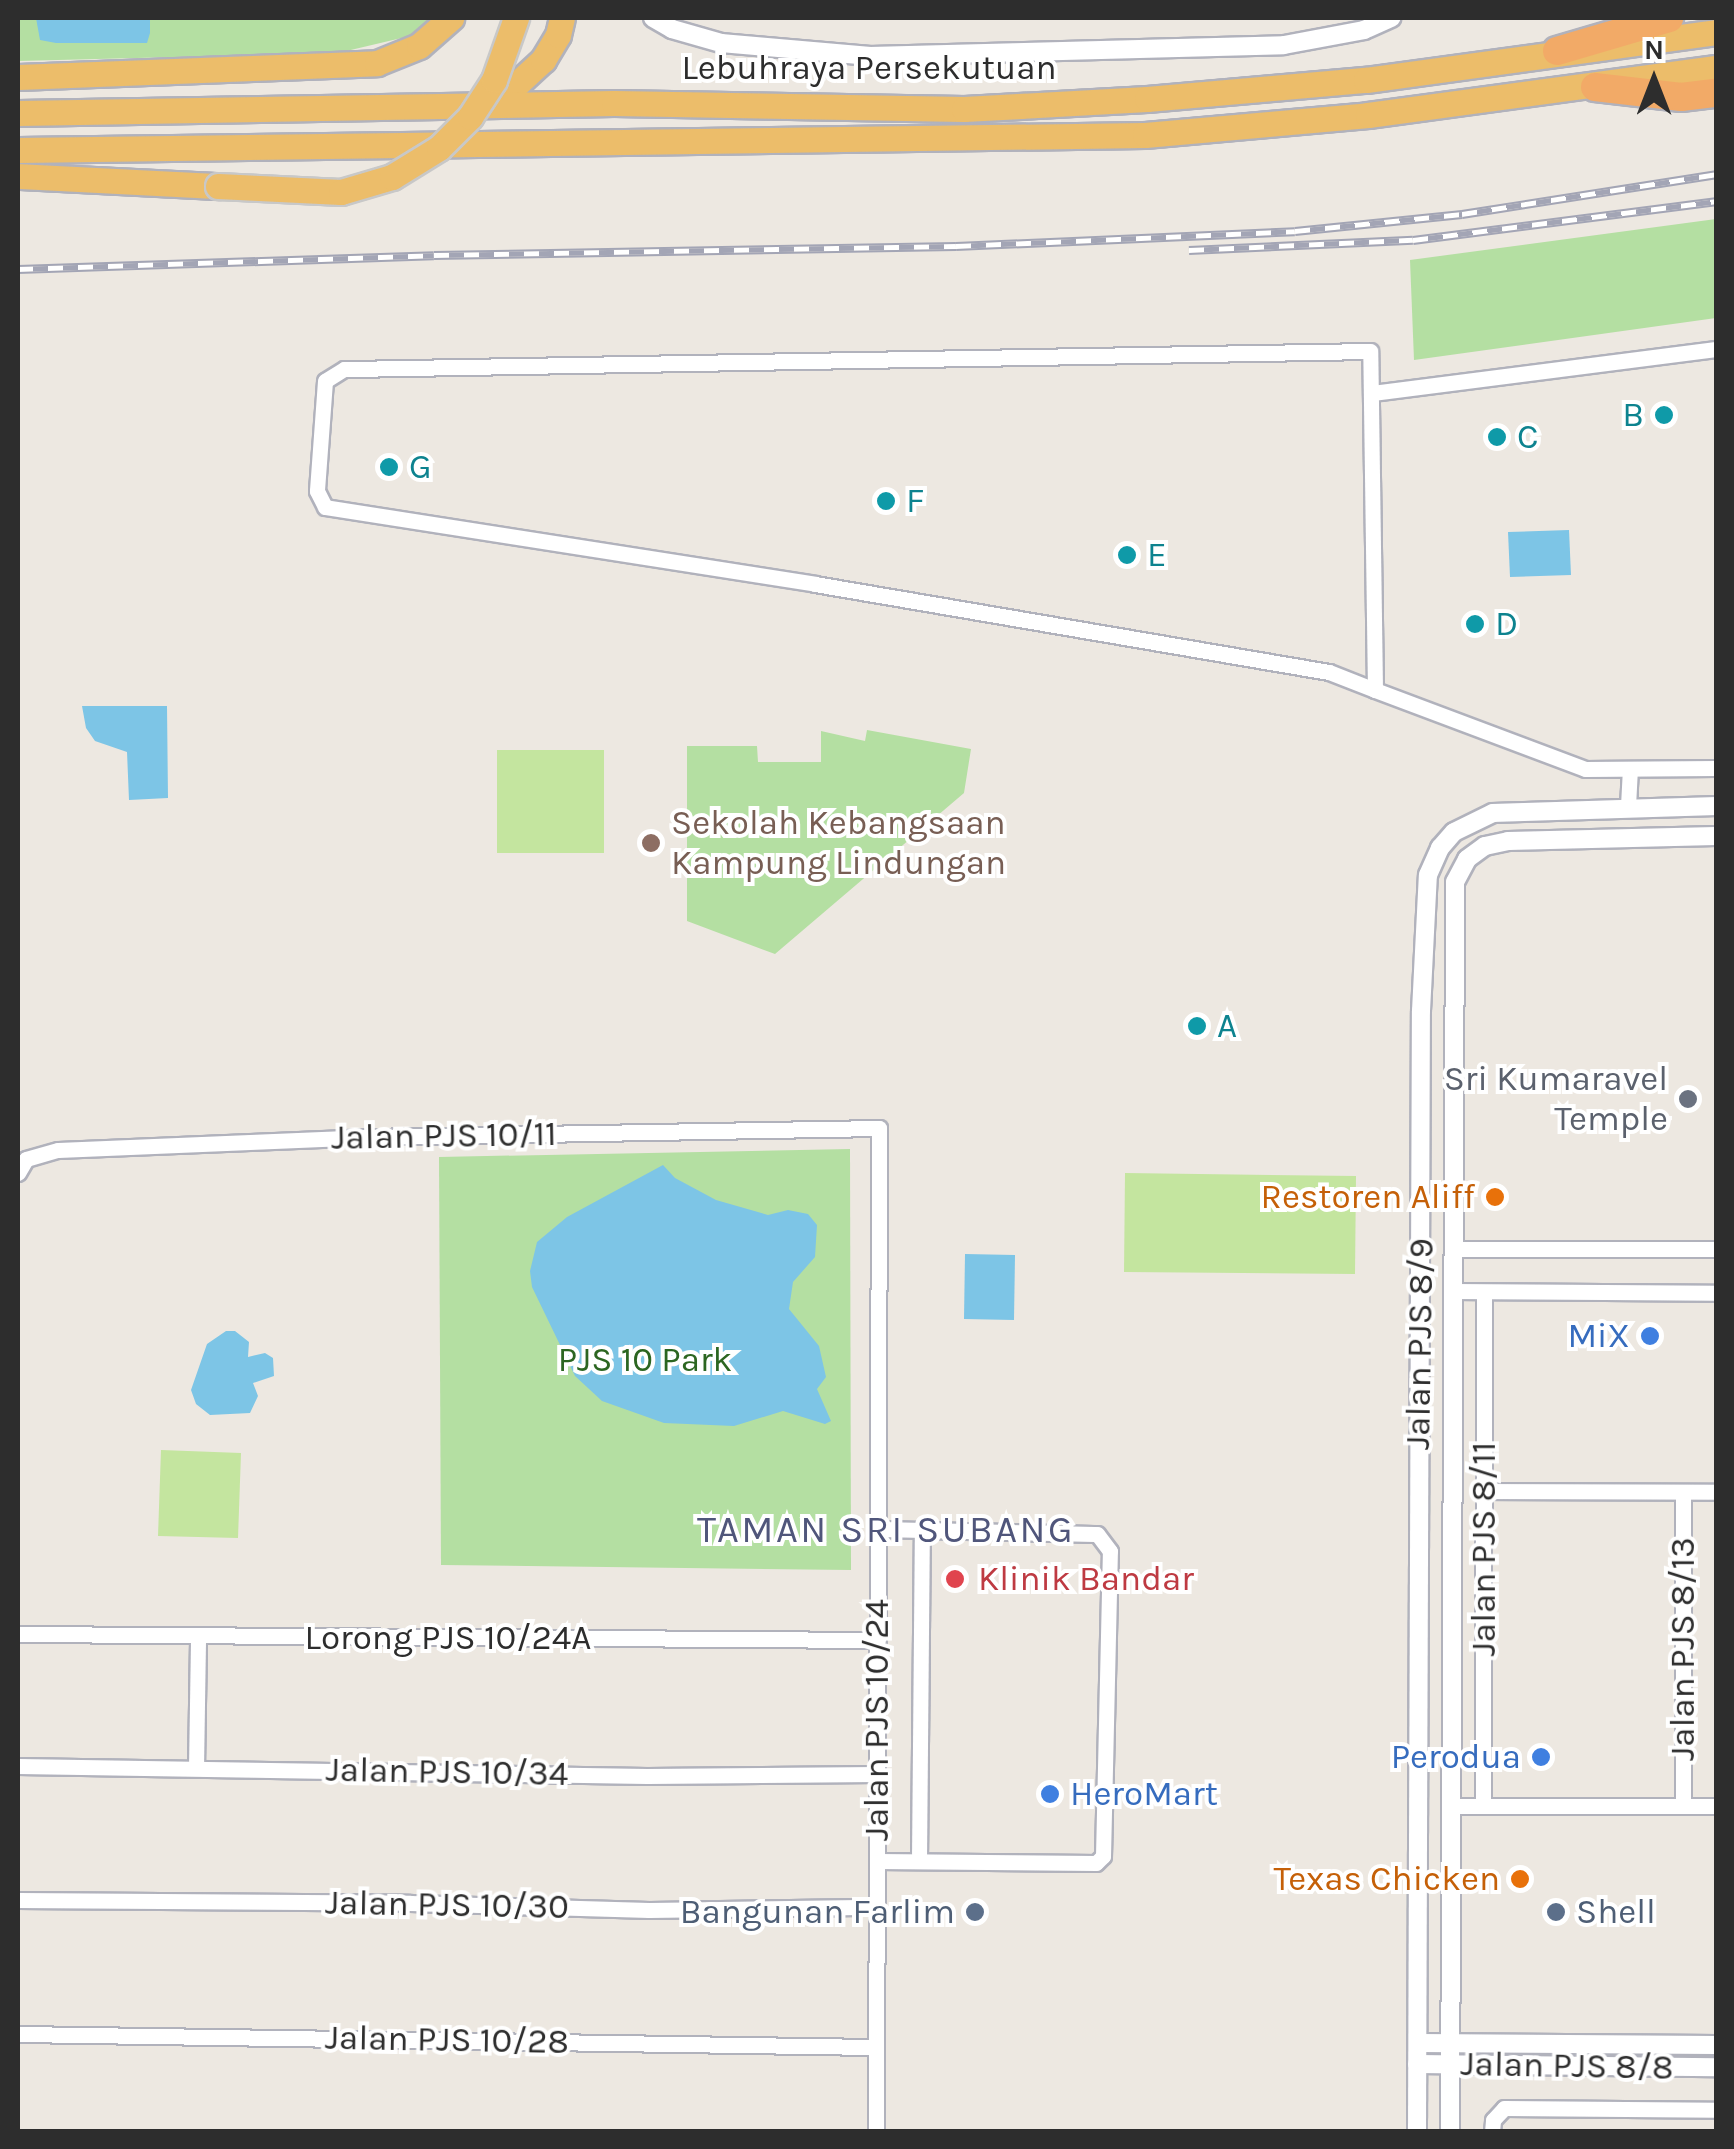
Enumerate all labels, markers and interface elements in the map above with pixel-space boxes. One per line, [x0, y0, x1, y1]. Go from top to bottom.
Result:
north arrow [1604, 30, 1704, 130]
text: N [1644, 33, 1664, 66]
street label: Lebuhraya Persekutuan [681, 47, 1057, 89]
place label: B [1622, 394, 1644, 436]
marker: B [1653, 404, 1675, 426]
place label: C [1517, 416, 1538, 458]
marker: C [1486, 426, 1508, 448]
place label: G [409, 446, 432, 488]
marker: G [378, 456, 400, 478]
place label: F [906, 480, 924, 522]
marker: F [875, 490, 897, 512]
place label: E [1147, 534, 1167, 576]
marker: E [1116, 544, 1138, 566]
place label: D [1495, 603, 1518, 645]
marker: D [1464, 613, 1486, 635]
place label: Sekolah Kebangsaan Kampung Lindungan [671, 802, 1006, 884]
marker: Sekolah Kebangsaan Kampung Lindungan [640, 832, 662, 854]
place label: A [1217, 1005, 1237, 1047]
marker: A [1186, 1015, 1208, 1037]
place label: Sri Kumaravel Temple [1444, 1058, 1668, 1140]
marker: Sri Kumaravel Temple [1677, 1088, 1699, 1110]
street label: Jalan PJS 10/11 [331, 1113, 557, 1159]
place label: Restoren Aliff [1261, 1176, 1475, 1218]
marker: Restoren Aliff [1484, 1186, 1506, 1208]
street label: Jalan PJS 8/9 [1397, 1238, 1443, 1450]
place label: MiX [1567, 1315, 1630, 1357]
marker: MiX [1639, 1325, 1661, 1347]
park label: PJS 10 Park [558, 1339, 732, 1381]
street label: Jalan PJS 8/11 [1463, 1442, 1505, 1656]
district label: TAMAN SRI SUBANG [697, 1507, 1075, 1553]
street label: Jalan PJS 8/13 [1662, 1537, 1704, 1761]
place label: Klinik Bandar [978, 1558, 1194, 1600]
marker: Klinik Bandar [942, 1566, 968, 1592]
street label: Jalan PJS 10/24 [856, 1599, 898, 1841]
street label: Lorong PJS 10/24A [305, 1617, 591, 1659]
place label: Perodua [1391, 1736, 1521, 1778]
marker: Perodua [1530, 1746, 1552, 1768]
street label: Jalan PJS 10/34 [325, 1749, 569, 1795]
place label: HeroMart [1070, 1773, 1218, 1815]
marker: HeroMart [1039, 1783, 1061, 1805]
place label: Texas Chicken [1273, 1858, 1500, 1900]
marker: Texas Chicken [1509, 1868, 1531, 1890]
street label: Jalan PJS 10/30 [325, 1882, 569, 1928]
place label: Bangunan Farlim [680, 1891, 955, 1933]
place label: Shell [1576, 1891, 1656, 1933]
marker: Bangunan Farlim [964, 1901, 986, 1923]
marker: Shell [1545, 1901, 1567, 1923]
street label: Jalan PJS 10/28 [325, 2017, 569, 2063]
street label: Jalan PJS 8/8 [1460, 2043, 1674, 2089]

